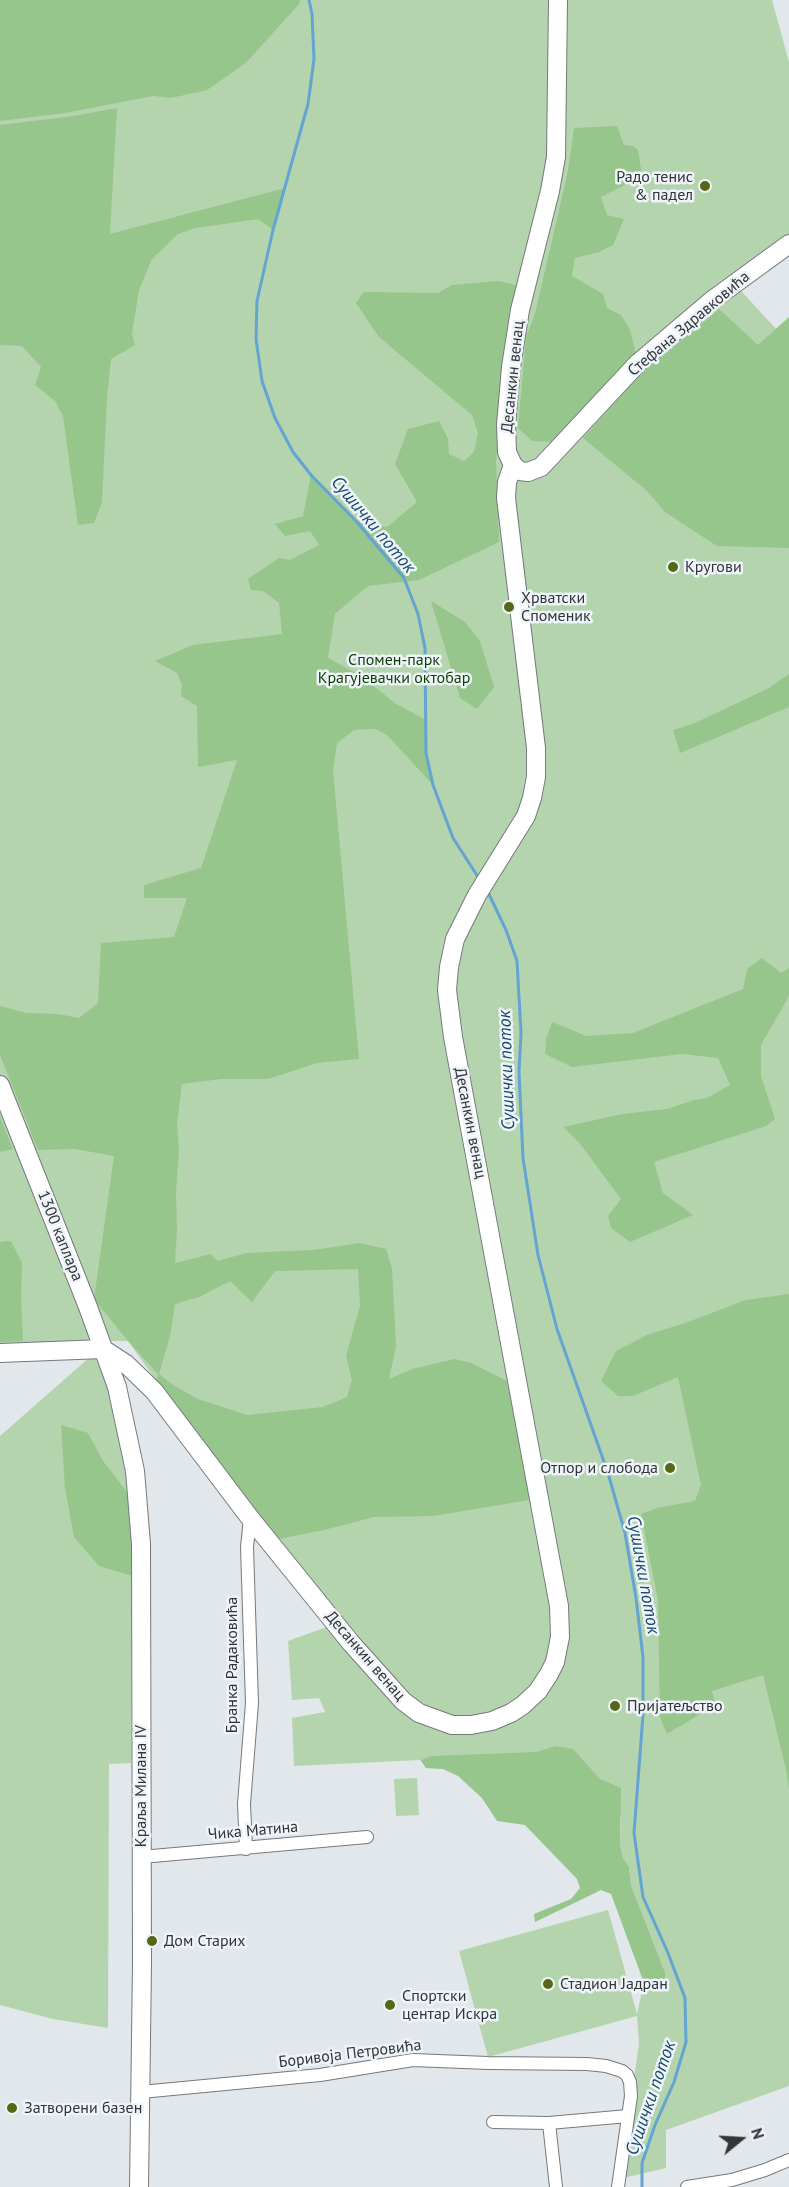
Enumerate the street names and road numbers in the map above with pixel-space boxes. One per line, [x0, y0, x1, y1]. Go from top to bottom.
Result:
street label: Стефана Здравковића [624, 267, 754, 381]
street label: Десанкин венац [498, 320, 528, 434]
street label: Десанкин венац [450, 1066, 490, 1180]
street label: 1300 каплара [33, 1188, 87, 1284]
street label: Бранка Радаковића [222, 1597, 242, 1733]
street label: Десанкин венац [321, 1607, 409, 1705]
street label: Краља Милана IV [131, 1725, 151, 1847]
street label: Чика Матина [207, 1817, 299, 1845]
street label: Боривоја Петровића [278, 2036, 422, 2072]

